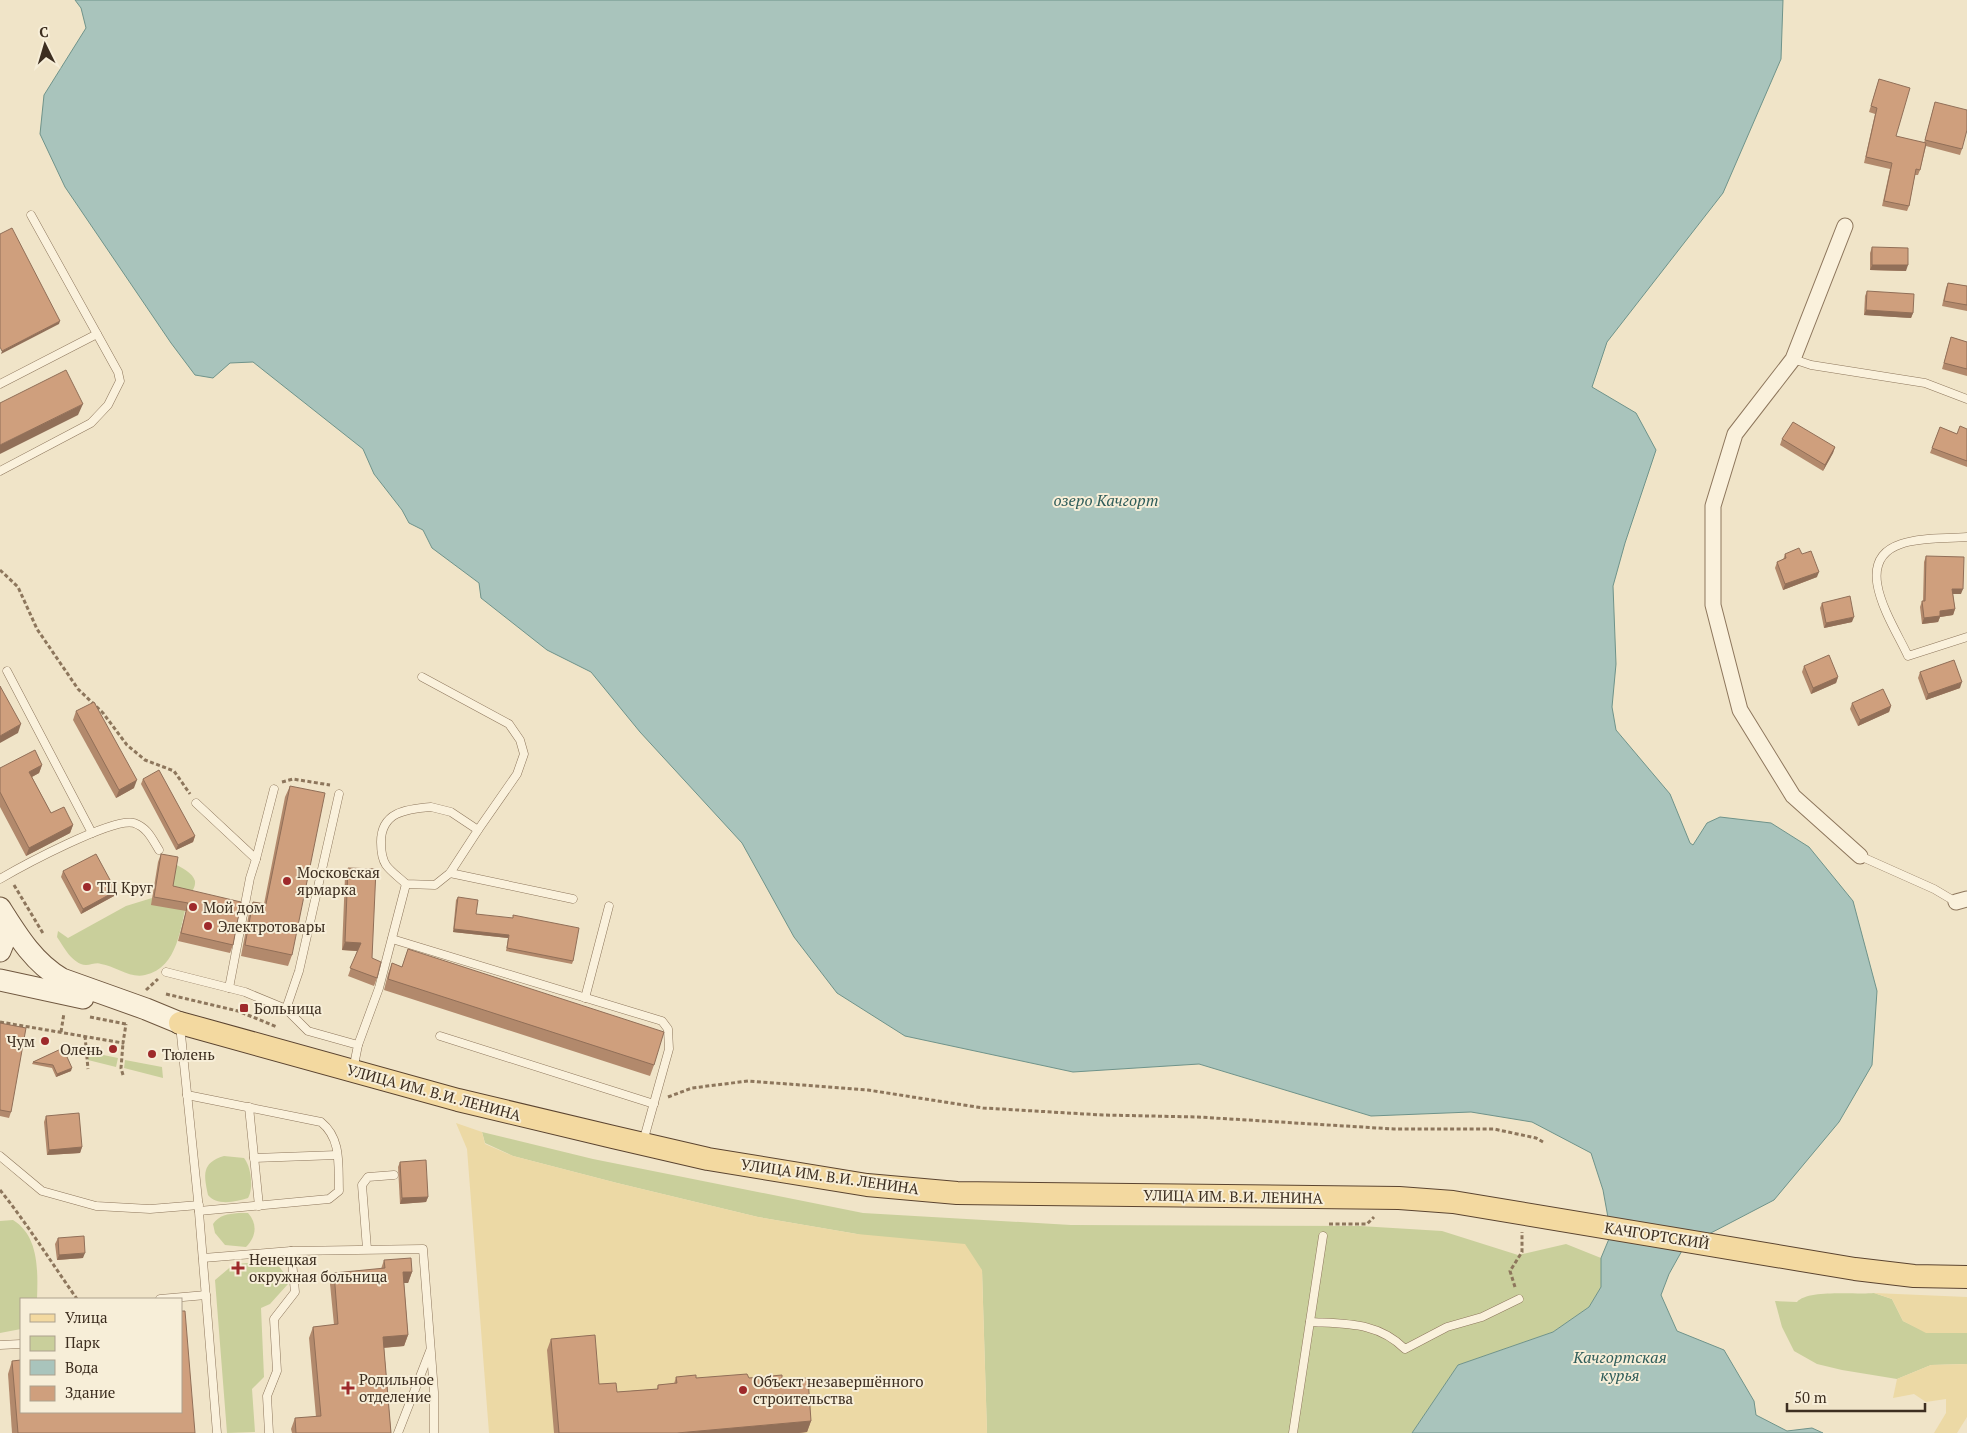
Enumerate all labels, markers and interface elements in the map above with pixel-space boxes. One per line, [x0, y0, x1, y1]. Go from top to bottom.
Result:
north arrow [20, 20, 70, 70]
text: С [38, 22, 49, 41]
water label: озеро Качгорт [1053, 489, 1159, 511]
place label: Московская ярмарка [297, 862, 380, 899]
marker: Московская ярмарка [281, 875, 293, 887]
place label: ТЦ Круг [97, 877, 153, 897]
marker: ТЦ Круг [81, 881, 93, 893]
place label: Мой дом [203, 897, 265, 917]
marker: Мой дом [187, 901, 199, 913]
place label: Электротовары [218, 916, 325, 936]
marker: Электротовары [202, 920, 214, 932]
place label: Больница [254, 998, 322, 1018]
marker: Больница [238, 1002, 250, 1014]
place label: Чум [7, 1031, 35, 1051]
marker: Чум [39, 1035, 51, 1047]
place label: Олень [60, 1039, 103, 1059]
marker: Олень [107, 1043, 119, 1055]
place label: Тюлень [162, 1044, 215, 1064]
marker: Тюлень [146, 1048, 158, 1060]
street label: УЛИЦА ИМ. В.И. ЛЕНИНА [345, 1059, 524, 1125]
street label: УЛИЦА ИМ. В.И. ЛЕНИНА [740, 1154, 921, 1199]
street label: УЛИЦА ИМ. В.И. ЛЕНИНА [1143, 1184, 1324, 1208]
street label: КАЧГОРТСКИЙ [1603, 1217, 1711, 1253]
place label: Ненецкая окружная больница [249, 1249, 388, 1286]
marker: Ненецкая окружная больница [231, 1261, 245, 1275]
legend [20, 1298, 182, 1413]
text: Улица [65, 1307, 108, 1327]
text: Парк [65, 1332, 101, 1352]
water label: Качгортская курья [1572, 1346, 1667, 1386]
text: Вода [65, 1357, 99, 1377]
place label: Родильное отделение [359, 1369, 434, 1406]
place label: Объект незавершённого строительства [753, 1371, 923, 1408]
scale bar [1787, 1380, 1924, 1412]
marker: Родильное отделение [341, 1381, 355, 1395]
text: Здание [65, 1382, 115, 1402]
marker: Объект незавершённого строительства [737, 1384, 749, 1396]
text: 50 m [1794, 1387, 1827, 1407]

